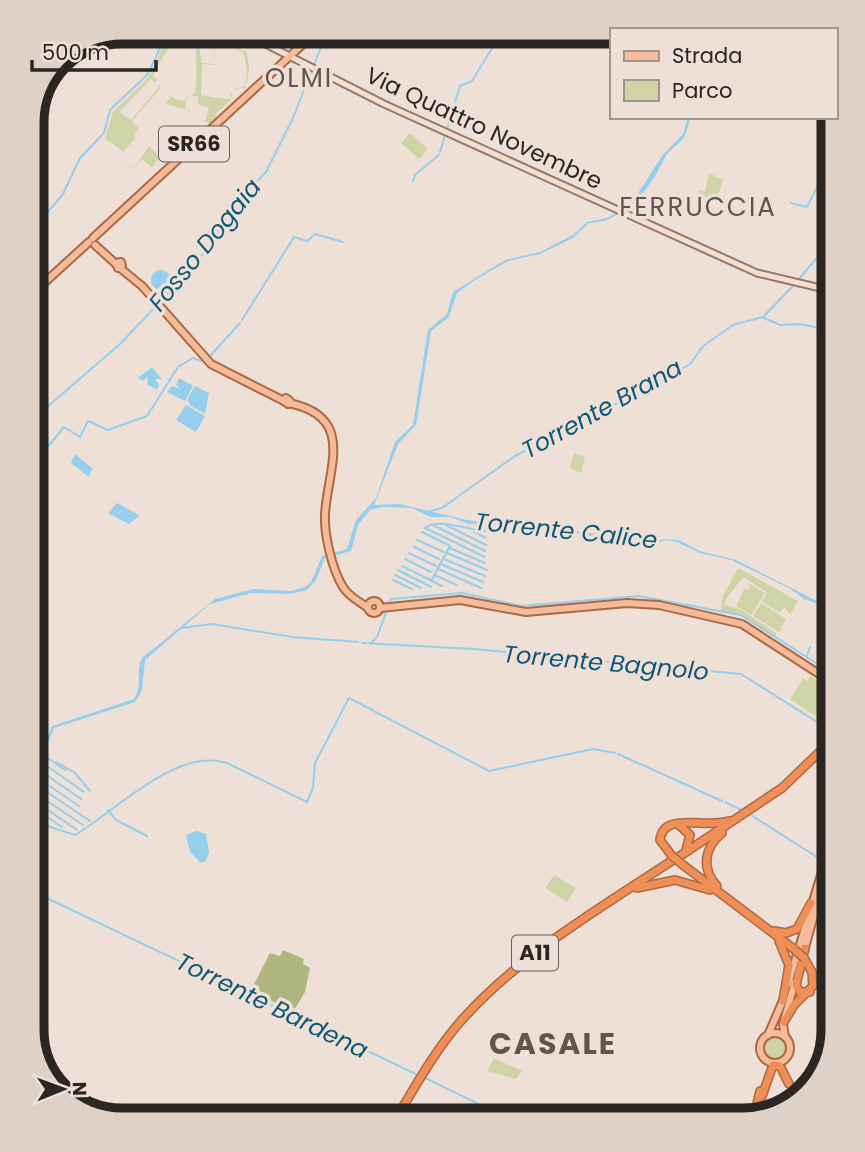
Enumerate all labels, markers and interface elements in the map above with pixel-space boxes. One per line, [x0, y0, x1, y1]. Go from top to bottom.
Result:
scale bar [32, 28, 156, 72]
legend [610, 28, 837, 119]
text: 500 m [42, 38, 109, 67]
text: Strada [672, 41, 742, 70]
street label: Via Quattro Novembre [361, 59, 607, 197]
district label: OLMI [265, 60, 333, 96]
text: Parco [672, 76, 732, 105]
road number: SR66 [159, 127, 229, 162]
water label: Fosso Dogaia [141, 171, 268, 318]
district label: FERRUCCIA [619, 189, 777, 225]
water label: Torrente Brana [516, 351, 688, 466]
water label: Torrente Calice [473, 505, 659, 557]
water label: Torrente Bagnolo [502, 637, 710, 688]
road number: A11 [512, 936, 558, 970]
water label: Torrente Bardena [171, 945, 374, 1066]
district label: CASALE [489, 1022, 617, 1065]
north arrow [28, 1054, 98, 1124]
text: N [66, 1081, 93, 1096]

